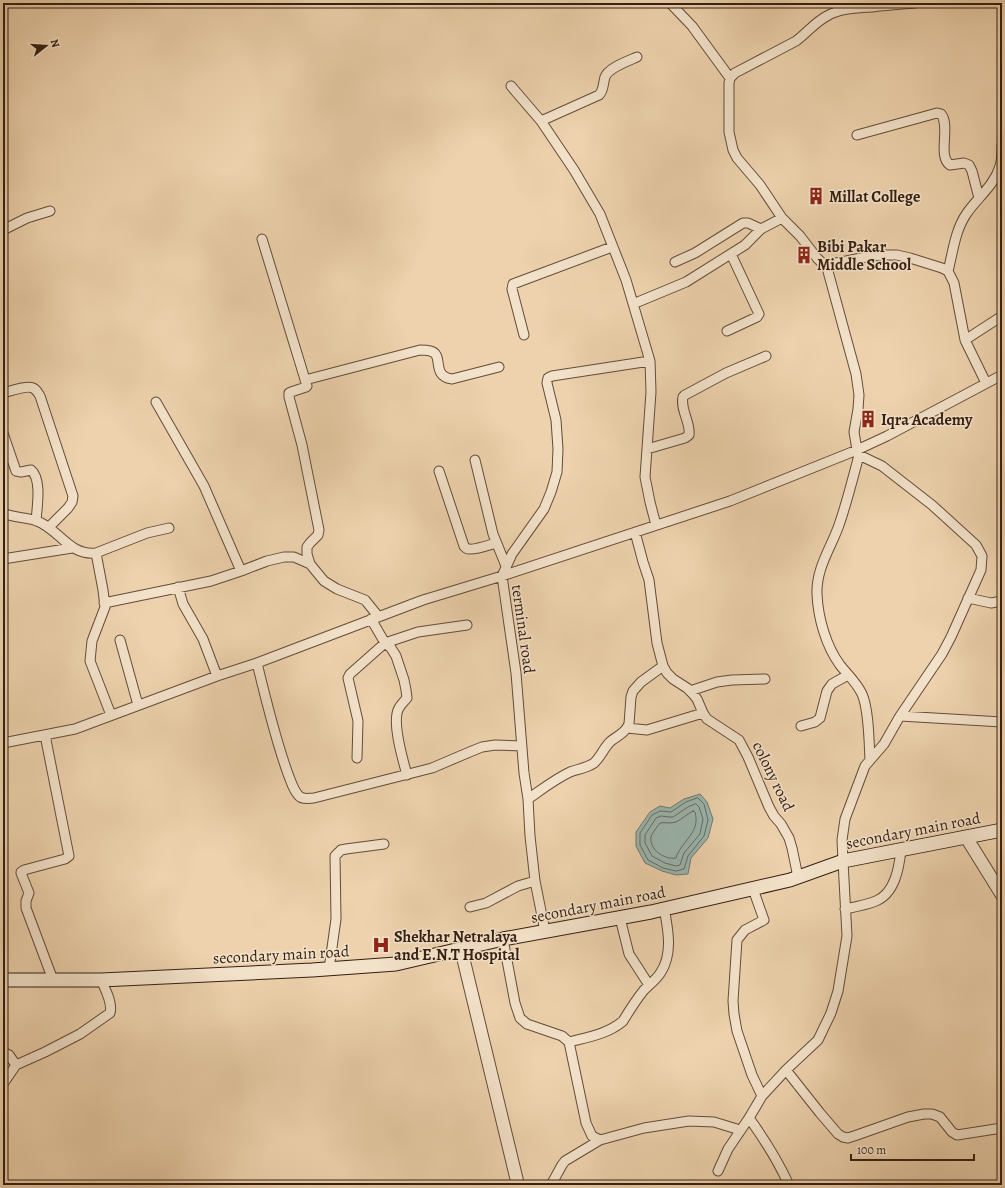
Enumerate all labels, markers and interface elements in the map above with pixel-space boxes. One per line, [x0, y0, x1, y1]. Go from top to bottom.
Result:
north arrow [26, 26, 66, 66]
text: N [47, 37, 63, 49]
building icon: Millat College [806, 186, 826, 206]
place label: Millat College [829, 186, 920, 208]
place label: Bibi Pakar Middle School [817, 236, 912, 276]
building icon: Bibi Pakar Middle School [794, 245, 814, 265]
building icon: Iqra Academy [858, 409, 878, 429]
place label: Iqra Academy [881, 409, 973, 431]
street label: terminal road [506, 583, 540, 675]
street label: colony road [747, 738, 800, 815]
street label: secondary main road [844, 807, 983, 855]
street label: secondary main road [529, 881, 668, 929]
place label: Shekhar Netralaya and E.N.T Hospital [394, 926, 520, 966]
hospital icon: Shekhar Netralaya and E.N.T Hospital [371, 935, 391, 955]
street label: secondary main road [212, 940, 350, 970]
scale bar [851, 1136, 974, 1162]
text: 100 m [857, 1142, 886, 1158]

